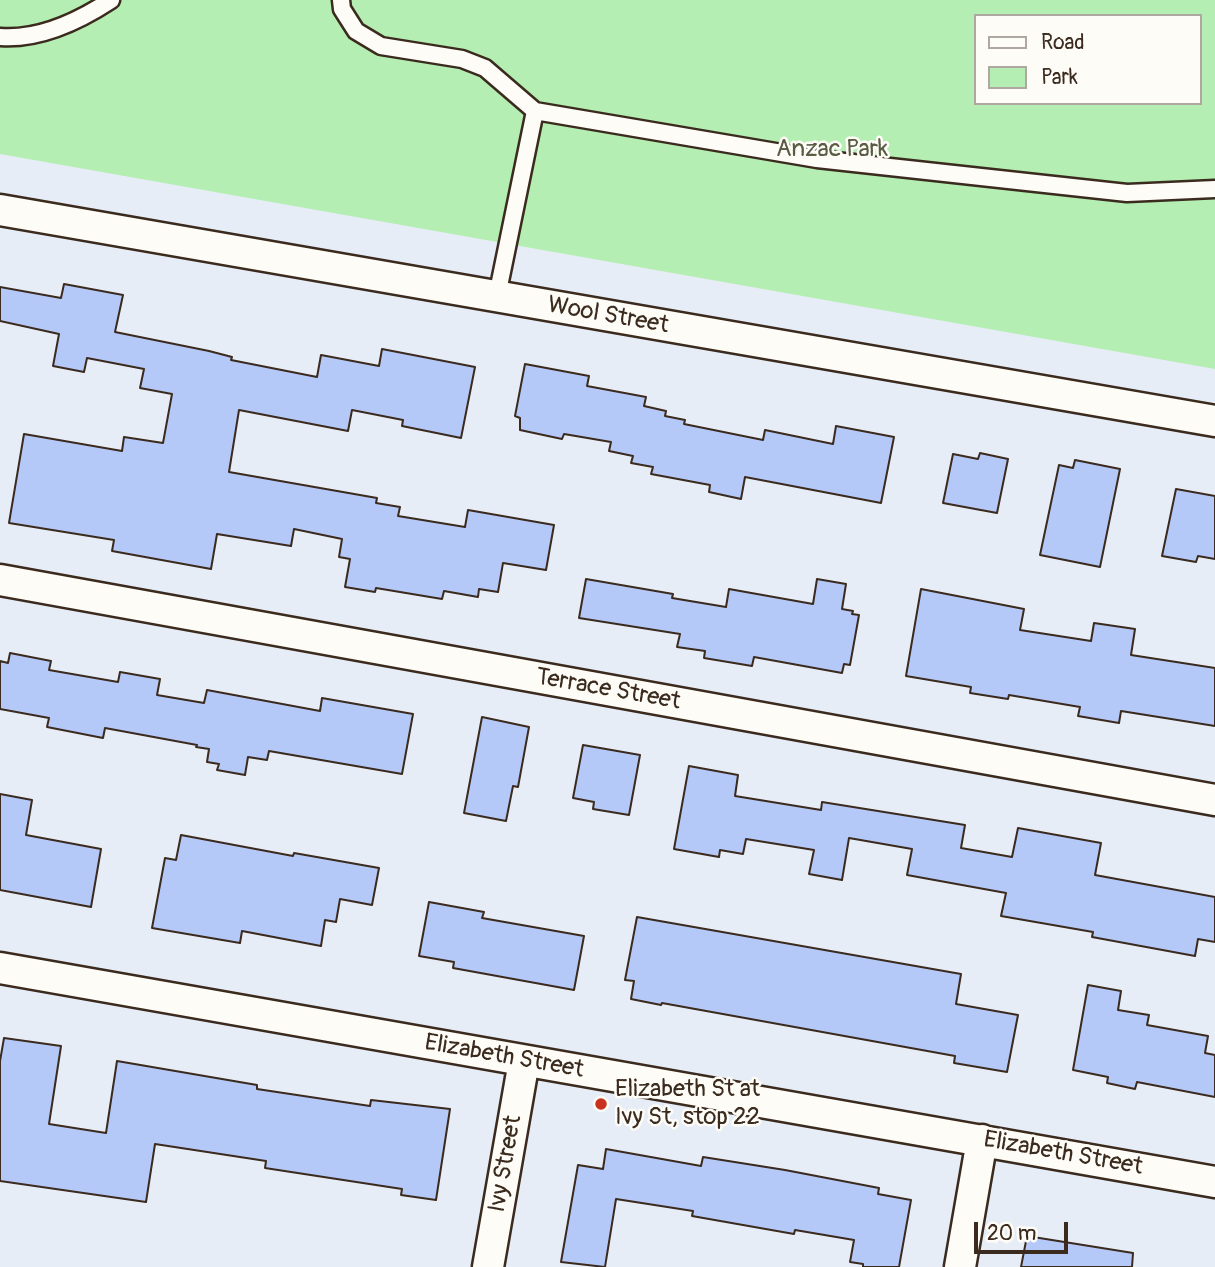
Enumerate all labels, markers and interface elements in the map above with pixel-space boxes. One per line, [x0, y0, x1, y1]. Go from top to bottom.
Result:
legend [974, 14, 1201, 105]
text: Road [1041, 29, 1085, 56]
text: Park [1041, 64, 1078, 91]
park label: Anzac Park [776, 136, 888, 164]
street label: Wool Street [545, 291, 671, 341]
street label: Terrace Street [533, 663, 683, 717]
street label: Elizabeth Street [422, 1029, 586, 1085]
place label: Elizabeth St at Ivy St, stop 22 [615, 1076, 760, 1132]
marker: Elizabeth St at Ivy St, stop 22 [593, 1096, 609, 1112]
street label: Ivy Street [483, 1113, 529, 1215]
street label: Elizabeth Street [981, 1126, 1145, 1182]
scale bar [977, 1208, 1072, 1252]
text: 20 m [987, 1220, 1036, 1247]

